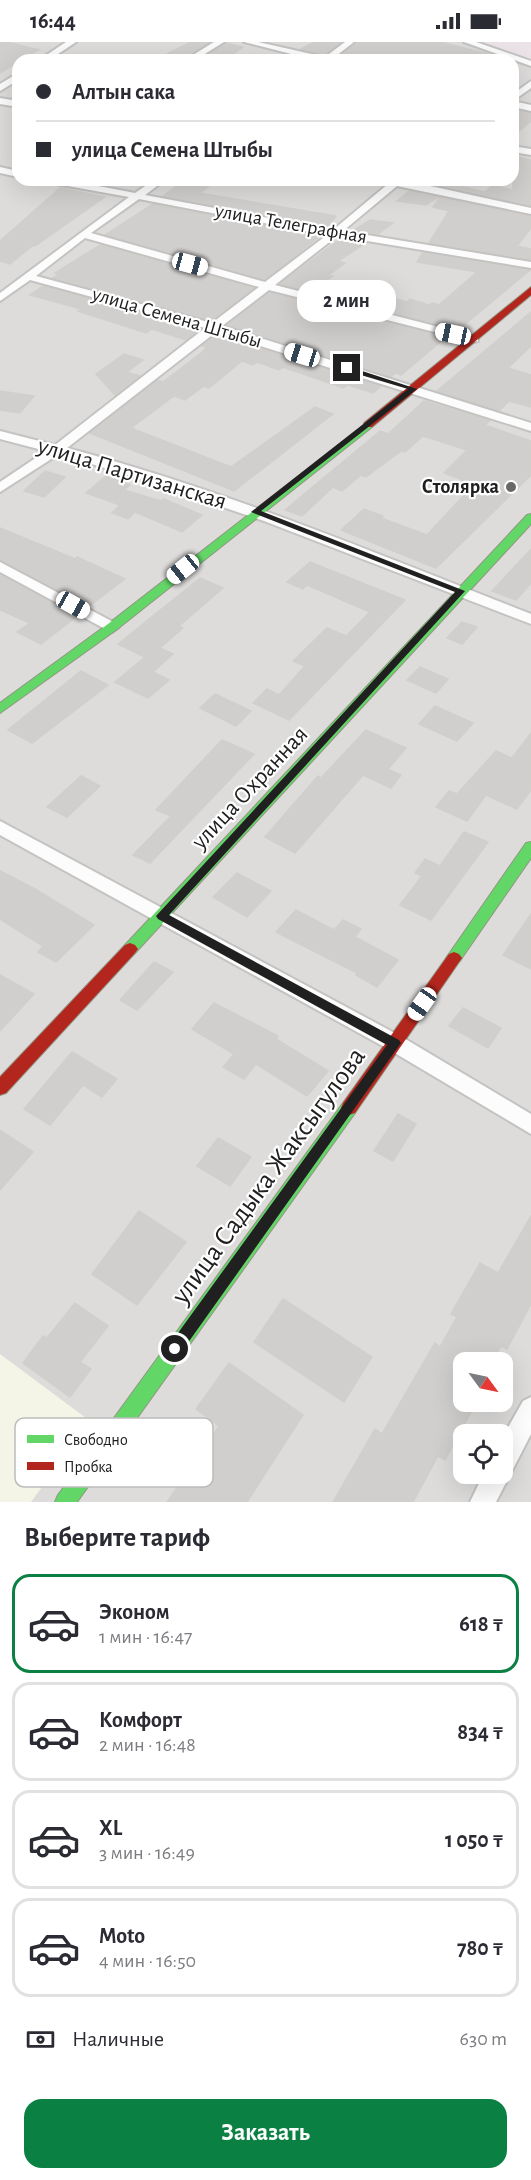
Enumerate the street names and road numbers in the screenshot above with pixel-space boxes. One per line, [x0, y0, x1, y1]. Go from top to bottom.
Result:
street label: улица Телеграфная [213, 201, 368, 247]
street label: улица Семена Штыбы [89, 284, 264, 352]
street label: улица Партизанская [34, 434, 229, 514]
street label: улица Охранная [187, 722, 313, 855]
street label: улица Садыка Жаксыгулова [166, 1042, 371, 1310]

